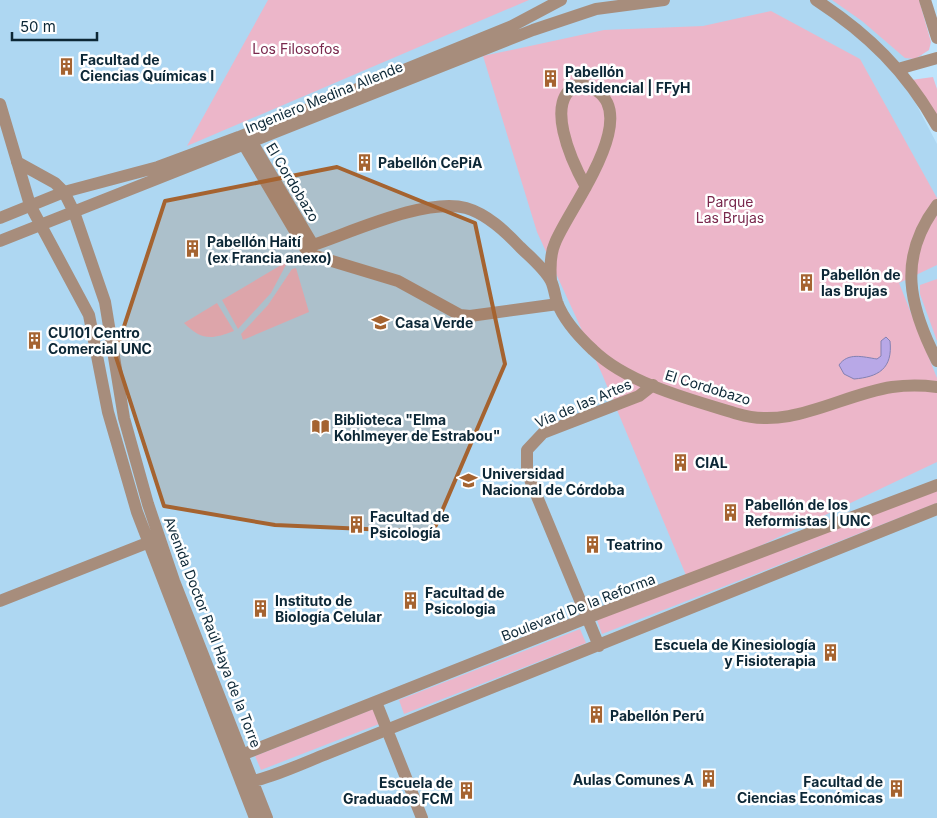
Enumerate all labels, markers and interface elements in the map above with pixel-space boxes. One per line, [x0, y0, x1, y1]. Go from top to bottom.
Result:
scale bar [12, 10, 98, 42]
text: 50 m [20, 17, 56, 36]
park label: Los Filosofos [252, 40, 340, 57]
place label: Facultad de Ciencias Químicas I [80, 51, 214, 84]
building icon: Facultad de Ciencias Químicas I [56, 57, 76, 77]
street label: Ingeniero Medina Allende [243, 58, 405, 136]
place label: Pabellón Residencial | FFyH [565, 63, 691, 96]
building icon: Pabellón Residencial | FFyH [541, 69, 561, 89]
street label: El Cordobazo [263, 140, 323, 224]
building icon: Pabellón CePiA [354, 152, 374, 172]
place label: Pabellón CePiA [378, 154, 483, 171]
park label: Parque Las Brujas [696, 193, 764, 226]
place label: Pabellón Haití (ex Francia anexo) [207, 233, 332, 266]
building icon: Pabellón Haití (ex Francia anexo) [183, 239, 203, 259]
place label: Pabellón de las Brujas [821, 266, 901, 299]
building icon: Pabellón de las Brujas [797, 272, 817, 292]
school or university icon: Casa Verde [371, 312, 391, 332]
place label: Casa Verde [395, 314, 473, 331]
place label: CU101 Centro Comercial UNC [48, 324, 152, 357]
building icon: CU101 Centro Comercial UNC [24, 330, 44, 350]
street label: El Cordobazo [663, 366, 753, 408]
street label: Vía de las Artes [532, 375, 634, 431]
place label: Biblioteca "Elma Kohlmeyer de Estrabou" [334, 411, 500, 444]
library icon: Biblioteca "Elma Kohlmeyer de Estrabou" [310, 417, 330, 437]
building icon: CIAL [671, 452, 691, 472]
place label: CIAL [695, 454, 728, 471]
place label: Universidad Nacional de Córdoba [482, 465, 625, 498]
school or university icon: Universidad Nacional de Córdoba [458, 471, 478, 491]
place label: Pabellón de los Reformistas | UNC [745, 496, 871, 529]
building icon: Pabellón de los Reformistas | UNC [721, 502, 741, 522]
place label: Facultad de Psicología [370, 508, 450, 541]
street label: Avenida Doctor Raúl Haya de la Torre [161, 514, 265, 750]
building icon: Facultad de Psicología [346, 514, 366, 534]
building icon: Teatrino [582, 534, 602, 554]
place label: Teatrino [606, 536, 663, 553]
street label: Boulevard De la Reforma [499, 570, 657, 644]
place label: Facultad de Psicologia [425, 584, 505, 617]
building icon: Facultad de Psicologia [401, 590, 421, 610]
place label: Instituto de Biología Celular [275, 592, 382, 625]
building icon: Instituto de Biología Celular [251, 598, 271, 618]
place label: Escuela de Kinesiología y Fisioterapia [654, 636, 816, 669]
building icon: Escuela de Kinesiología y Fisioterapia [820, 642, 840, 662]
building icon: Pabellón Perú [586, 705, 606, 725]
place label: Pabellón Perú [610, 707, 704, 724]
building icon: Aulas Comunes A [698, 769, 718, 789]
place label: Aulas Comunes A [573, 771, 695, 788]
place label: Facultad de Ciencias Económicas [737, 773, 883, 806]
place label: Escuela de Graduados FCM [343, 774, 453, 807]
building icon: Facultad de Ciencias Económicas [887, 779, 907, 799]
building icon: Escuela de Graduados FCM [457, 780, 477, 800]

